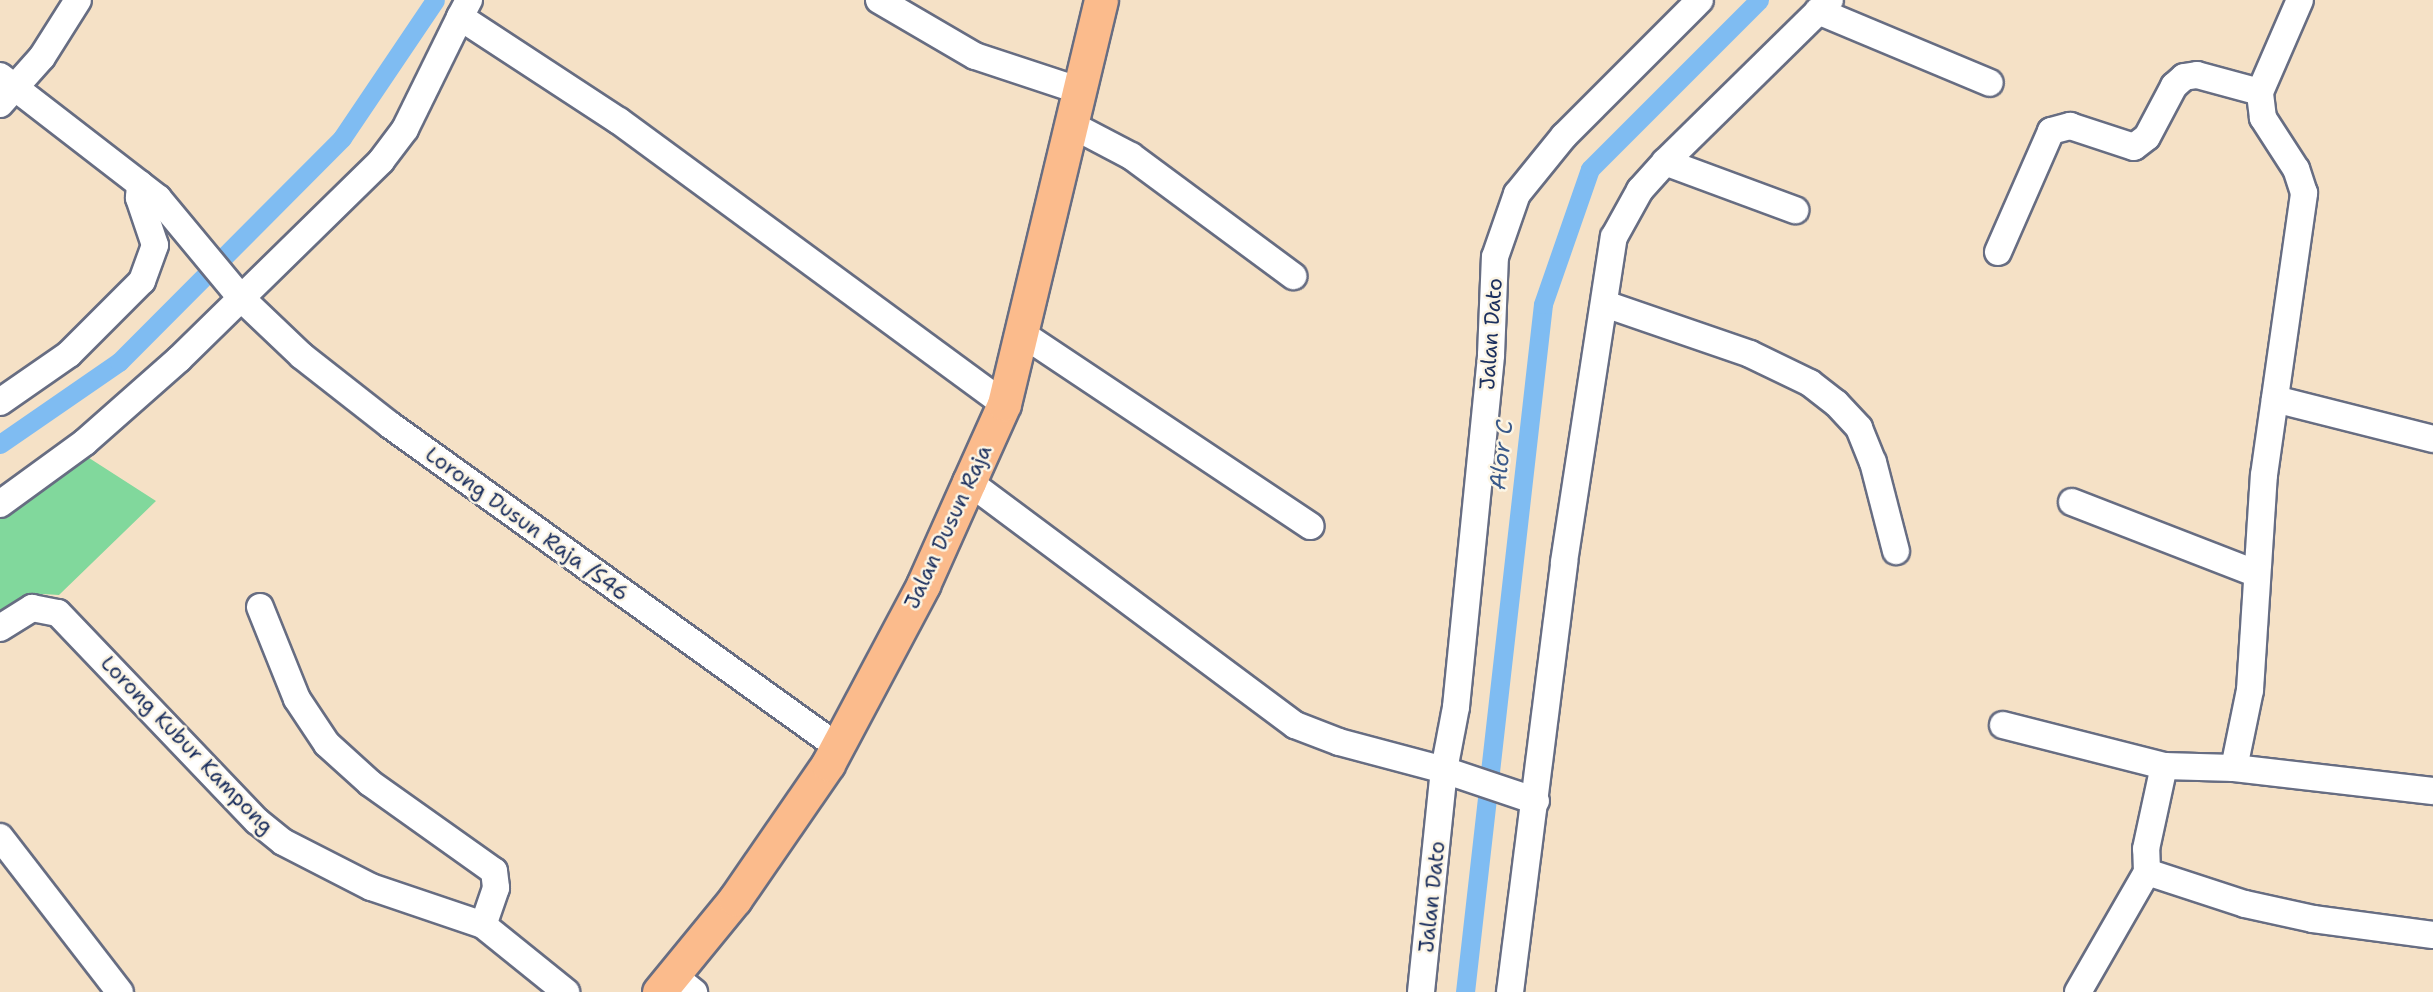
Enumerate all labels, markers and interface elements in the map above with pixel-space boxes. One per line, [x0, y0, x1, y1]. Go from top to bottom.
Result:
street label: Jalan Dato [1475, 277, 1507, 391]
water label: Alor C [1484, 419, 1518, 491]
street label: Jalan Dusun Raja [899, 441, 997, 613]
street label: Lorong Dusun Raja /S46 [420, 442, 634, 606]
street label: Lorong Kubur Kampong [95, 651, 279, 839]
street label: Jalan Dato [1414, 840, 1450, 954]

